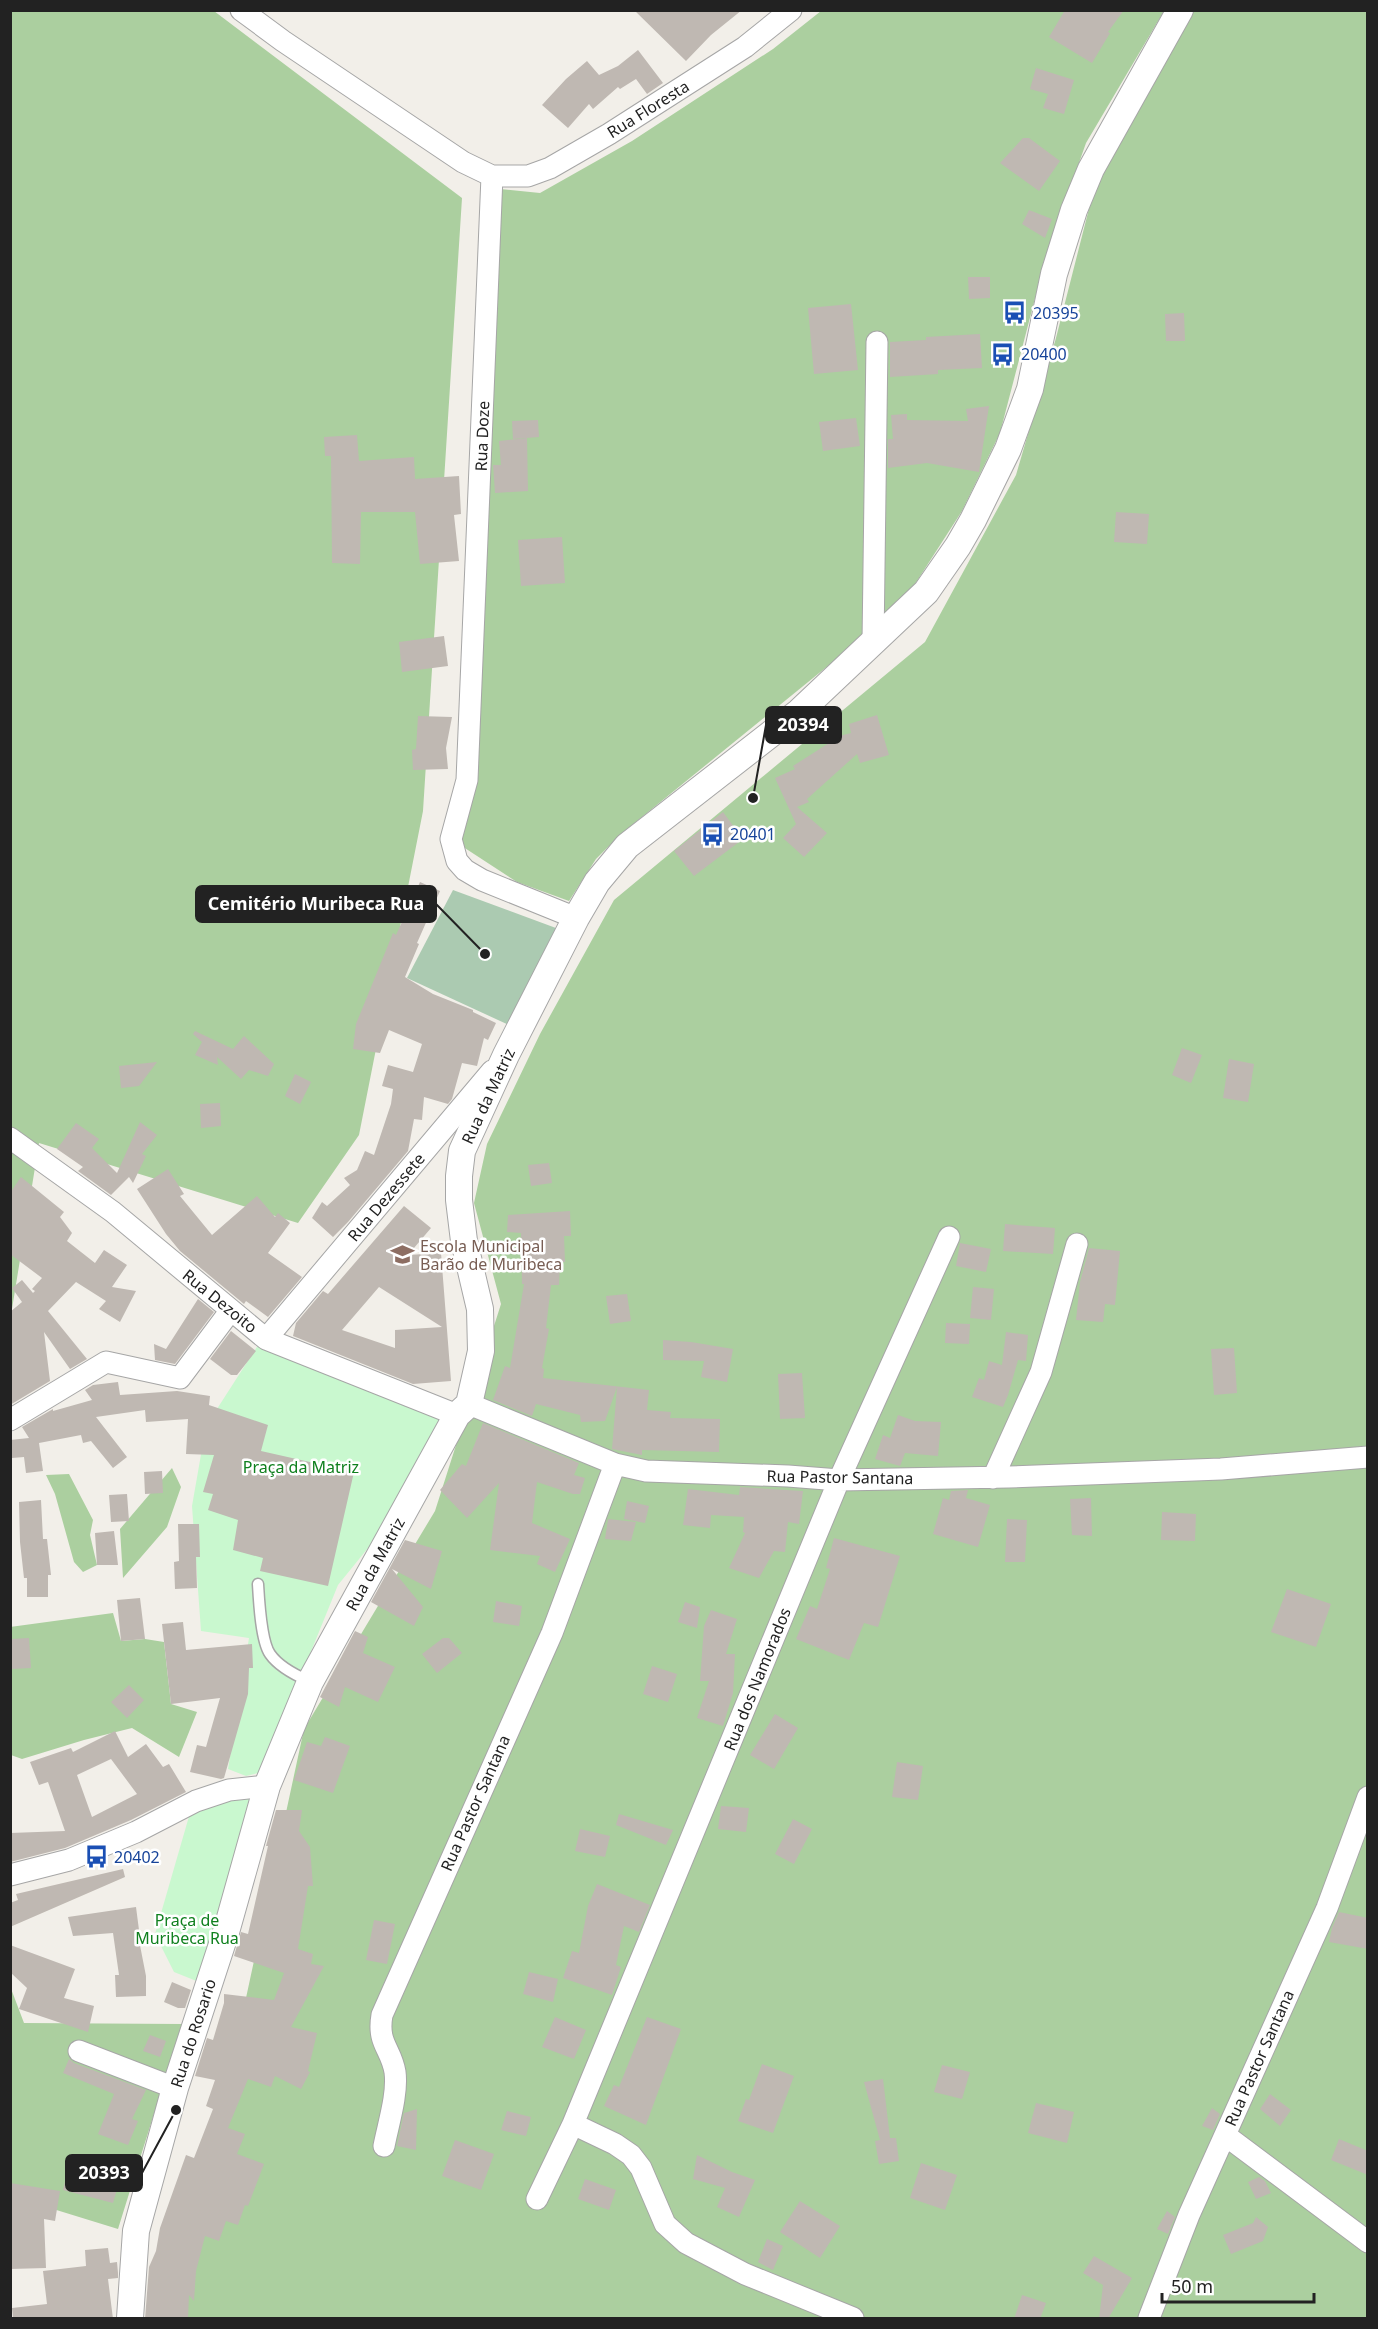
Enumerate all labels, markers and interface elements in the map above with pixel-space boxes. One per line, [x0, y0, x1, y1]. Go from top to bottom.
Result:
street label: Rua Floresta [603, 75, 693, 143]
bus stop icon: 20395 [1002, 300, 1028, 326]
place label: 20395 [1033, 302, 1079, 324]
bus stop icon: 20400 [990, 341, 1016, 367]
place label: 20400 [1021, 343, 1067, 365]
street label: Rua Doze [470, 400, 494, 472]
callout: 20394 [766, 707, 841, 743]
text: 20394 [777, 712, 829, 736]
bus stop icon: 20401 [699, 821, 725, 847]
place label: 20401 [730, 823, 776, 845]
callout: Cemitério Muribeca Rua [196, 886, 436, 922]
text: Cemitério Muribeca Rua [208, 891, 424, 915]
street label: Rua da Matriz [456, 1044, 520, 1148]
street label: Rua Dezessete [342, 1148, 430, 1246]
place label: Escola Municipal Barão de Muribeca [420, 1235, 562, 1275]
school or university icon: Escola Municipal Barão de Muribeca [389, 1242, 415, 1268]
street label: Rua Dezoito [178, 1264, 262, 1338]
park label: Praça da Matriz [243, 1456, 359, 1478]
street label: Rua Pastor Santana [766, 1465, 914, 1489]
street label: Rua da Matriz [340, 1513, 410, 1615]
street label: Rua dos Namorados [718, 1604, 796, 1754]
street label: Rua Pastor Santana [435, 1731, 515, 1875]
bus stop icon: 20402 [83, 1844, 109, 1870]
place label: 20402 [114, 1846, 160, 1868]
park label: Praça de Muribeca Rua [135, 1909, 239, 1949]
street label: Rua do Rosario [165, 1976, 221, 2090]
street label: Rua Pastor Santana [1219, 1986, 1299, 2130]
callout: 20393 [66, 2155, 142, 2191]
text: 20393 [78, 2160, 130, 2184]
scale bar [1162, 2266, 1314, 2304]
text: 50 m [1171, 2274, 1213, 2298]

